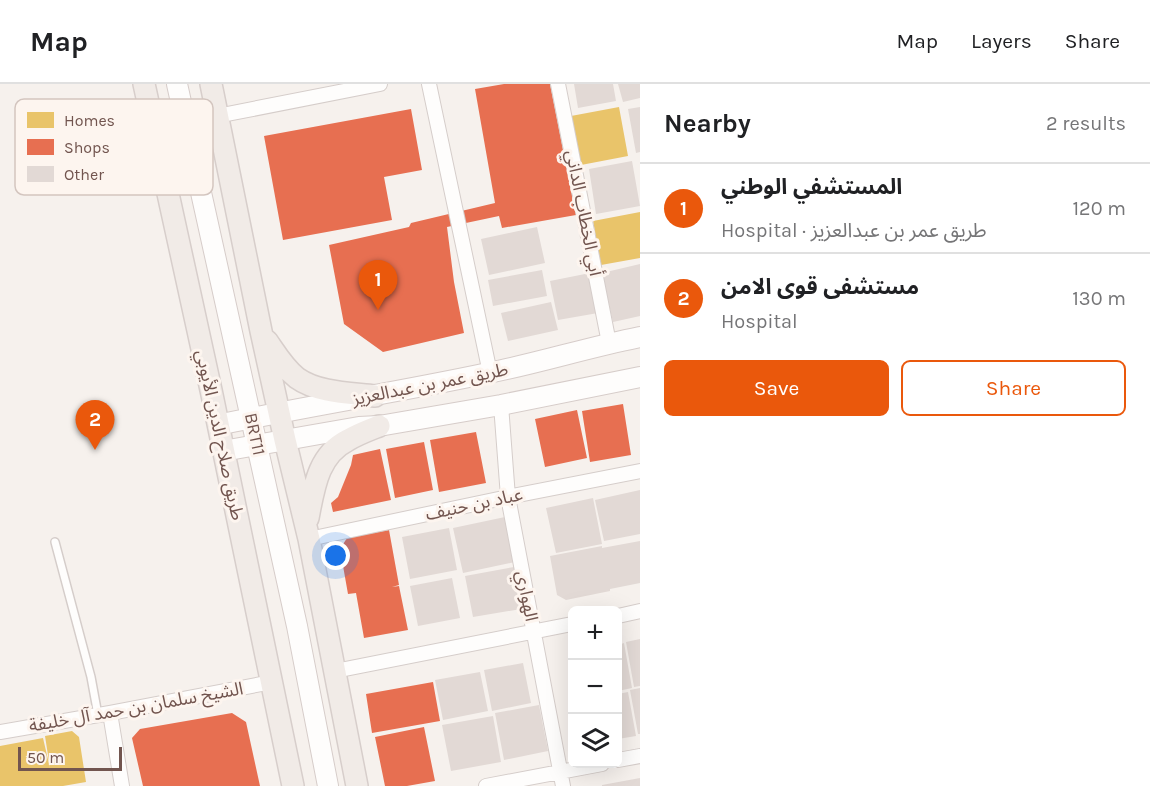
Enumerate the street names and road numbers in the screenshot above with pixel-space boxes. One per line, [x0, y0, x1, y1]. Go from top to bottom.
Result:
street label: أبي الخطاب الداني [559, 148, 607, 278]
street label: طريق صلاح الدين الأيوبي [189, 348, 249, 523]
street label: طريق عمر بن عبدالعزيز [349, 358, 510, 410]
street label: BRT11 [240, 411, 270, 457]
street label: عباد بن حنيف [423, 483, 525, 525]
street label: الهواري [509, 569, 543, 624]
street label: الشيخ سلمان بن حمد آل خليفة [27, 677, 245, 739]

